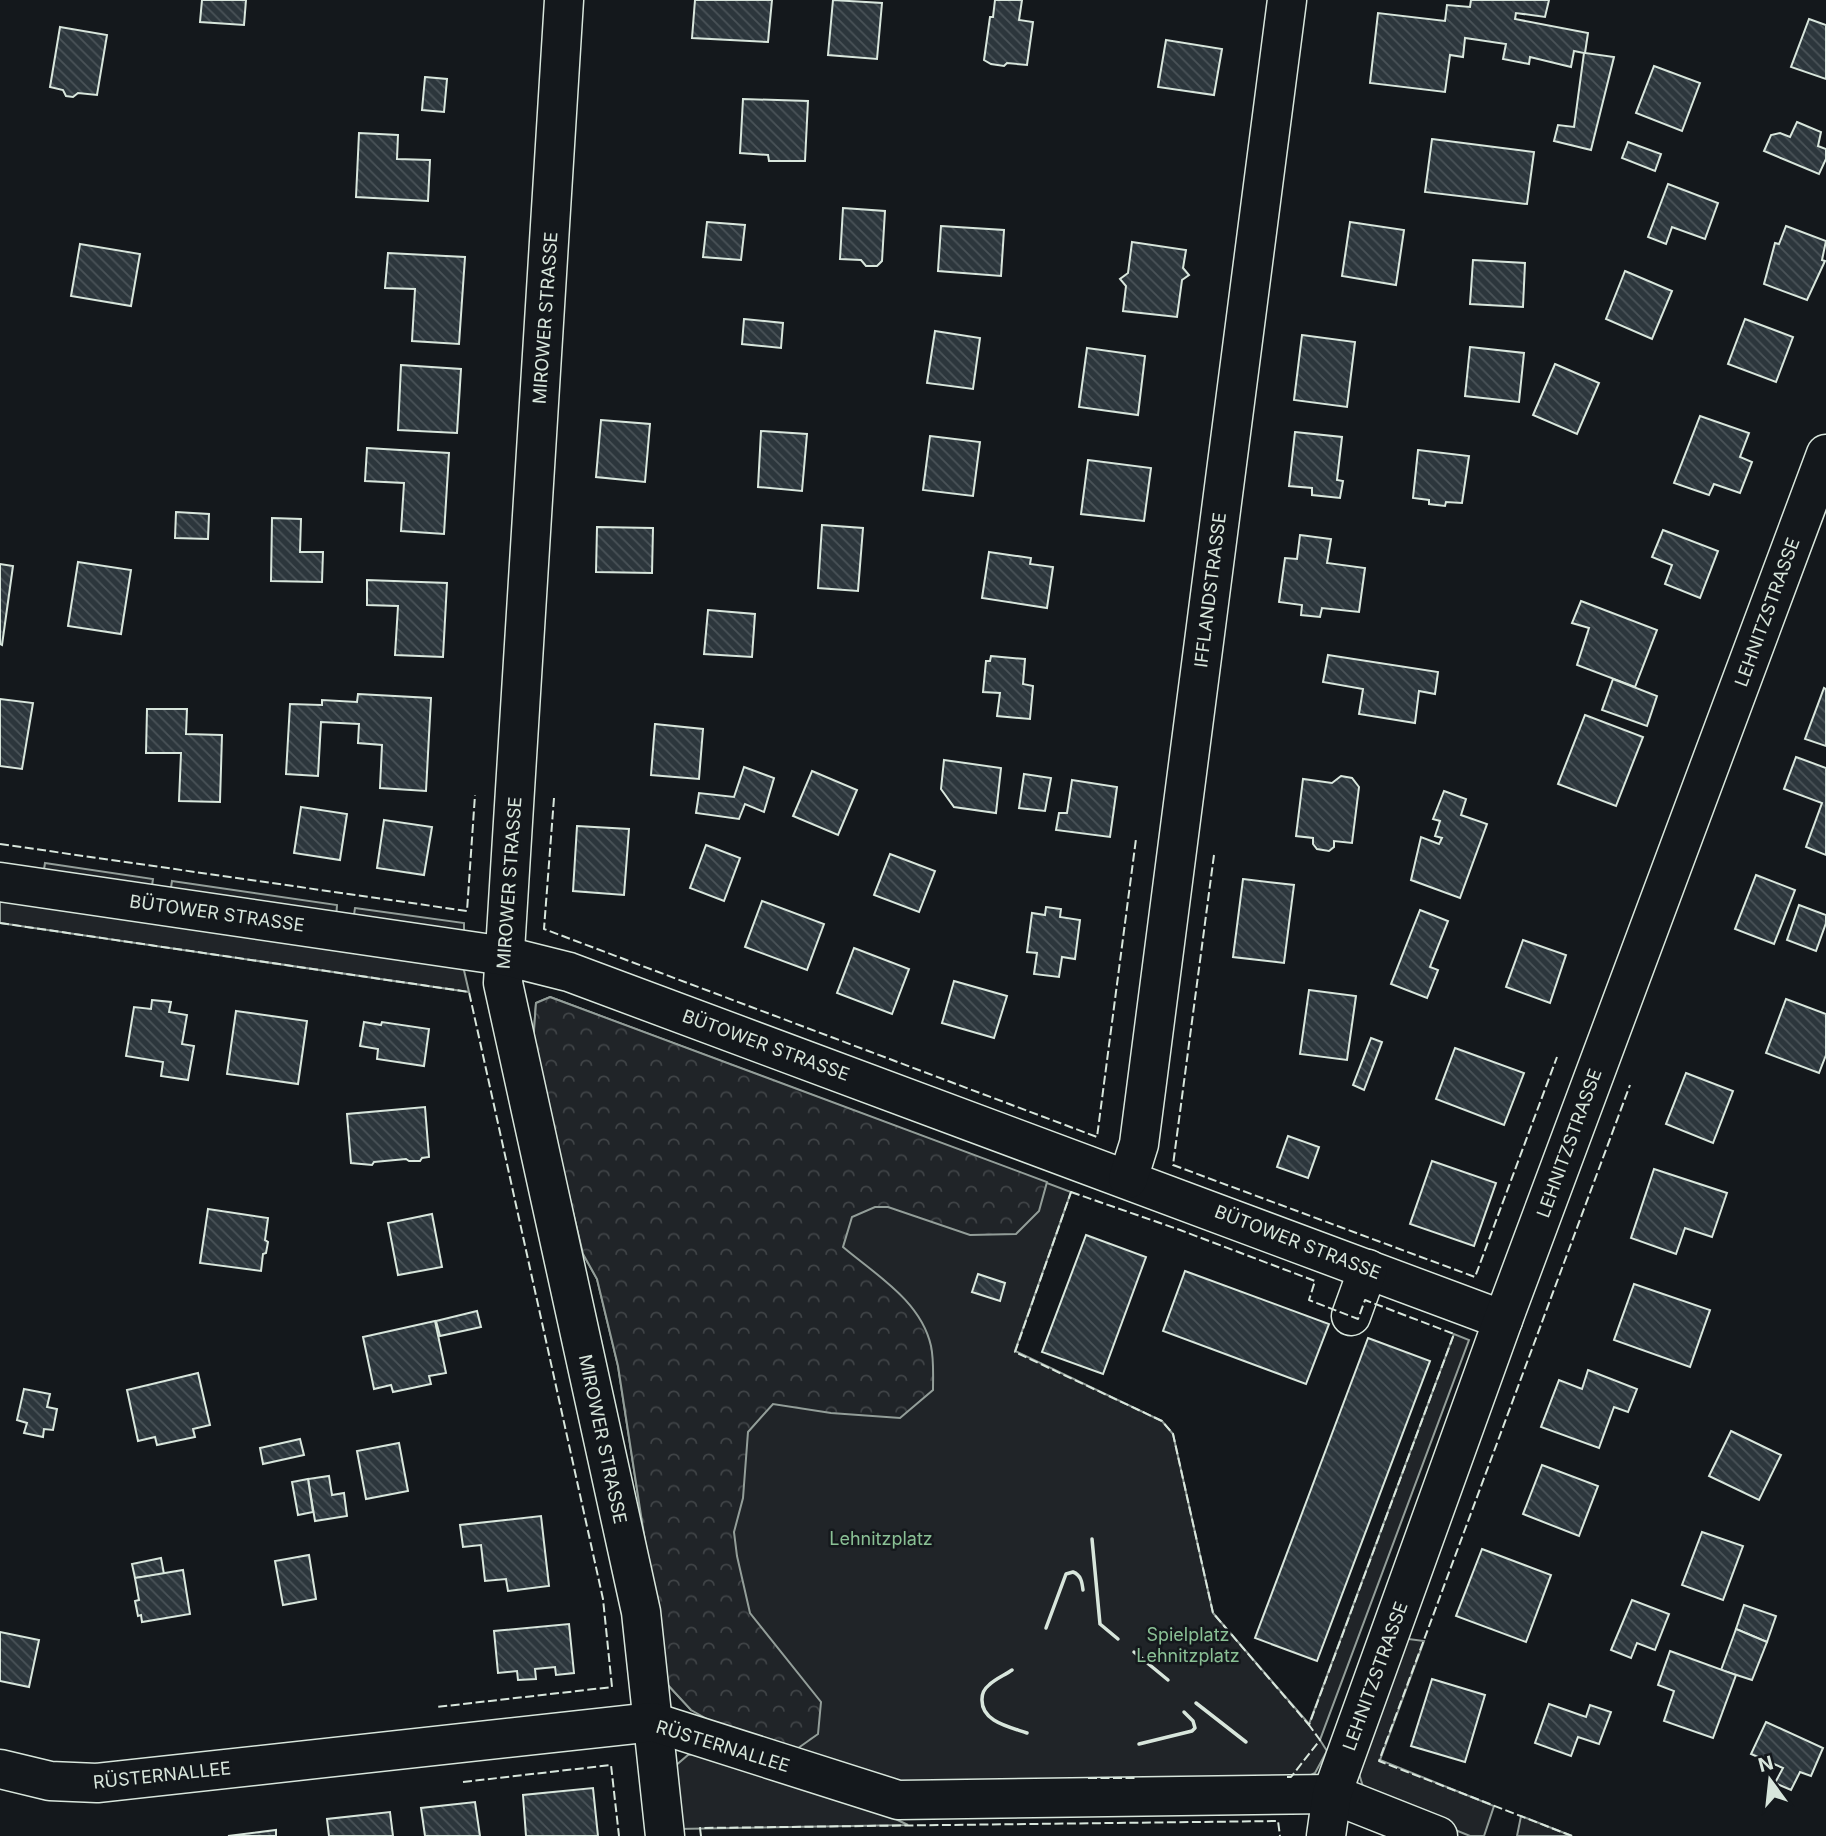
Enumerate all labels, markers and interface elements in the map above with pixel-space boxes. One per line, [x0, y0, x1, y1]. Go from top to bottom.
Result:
street label: MIROWER STRASSE [529, 231, 561, 405]
street label: IFFLANDSTRASSE [1190, 511, 1230, 669]
street label: LEHNITZSTRASSE [1730, 535, 1804, 689]
street label: MIROWER STRASSE [493, 796, 525, 970]
street label: BÜTOWER STRASSE [128, 889, 306, 936]
street label: BÜTOWER STRASSE [680, 1004, 853, 1085]
street label: LEHNITZSTRASSE [1532, 1066, 1606, 1220]
street label: BÜTOWER STRASSE [1212, 1200, 1384, 1283]
street label: MIROWER STRASSE [575, 1352, 631, 1526]
park label: Lehnitzplatz [829, 1528, 933, 1549]
street label: LEHNITZSTRASSE [1338, 1599, 1412, 1753]
park label: Spielplatz Lehnitzplatz [1136, 1624, 1240, 1666]
street label: RÜSTERNALLEE [654, 1715, 793, 1776]
north arrow [1735, 1745, 1805, 1815]
text: N [1756, 1751, 1776, 1777]
street label: RÜSTERNALLEE [92, 1756, 232, 1793]

